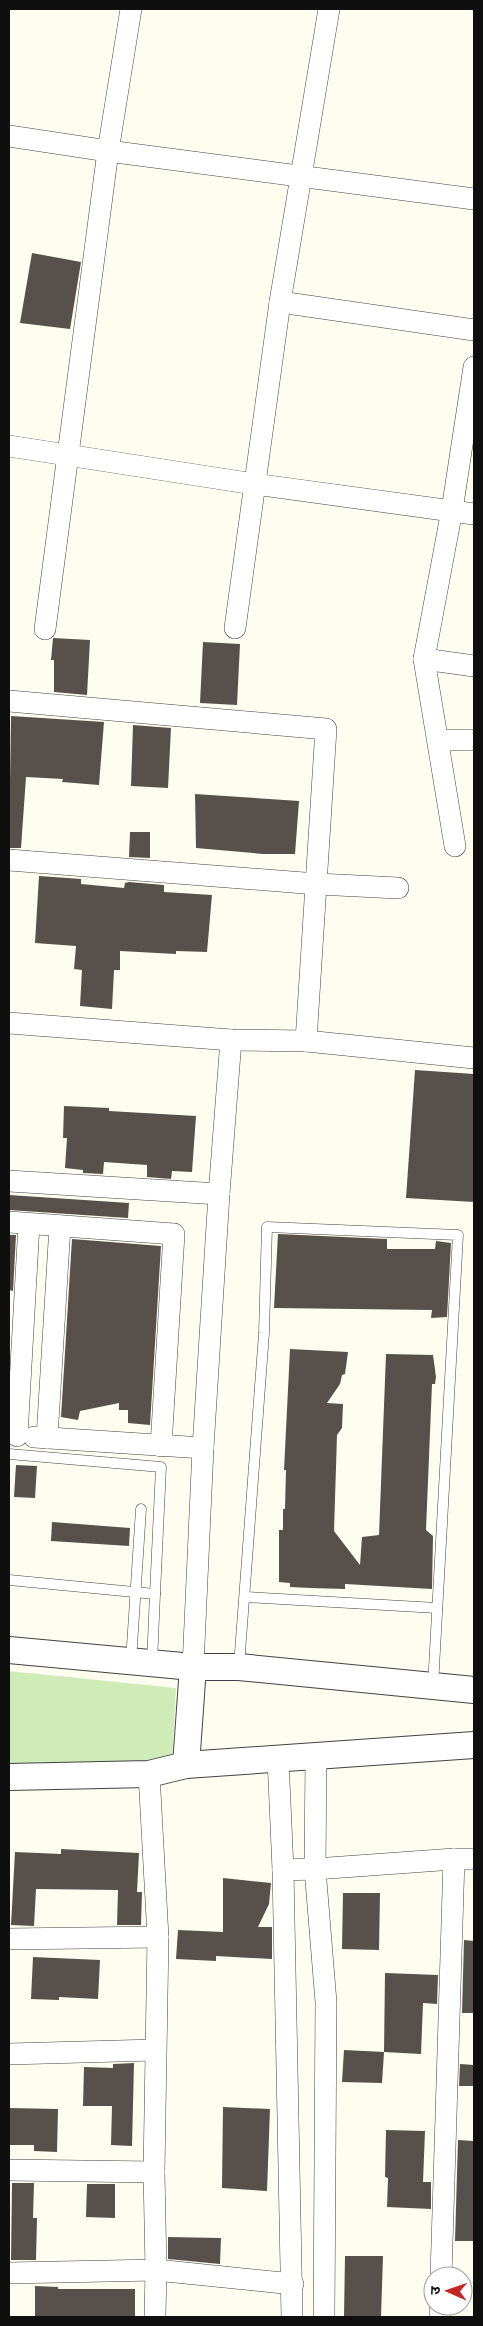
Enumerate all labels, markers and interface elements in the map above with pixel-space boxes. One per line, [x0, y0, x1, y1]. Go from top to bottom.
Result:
north arrow [423, 2266, 473, 2316]
text: उ [425, 2285, 444, 2295]

